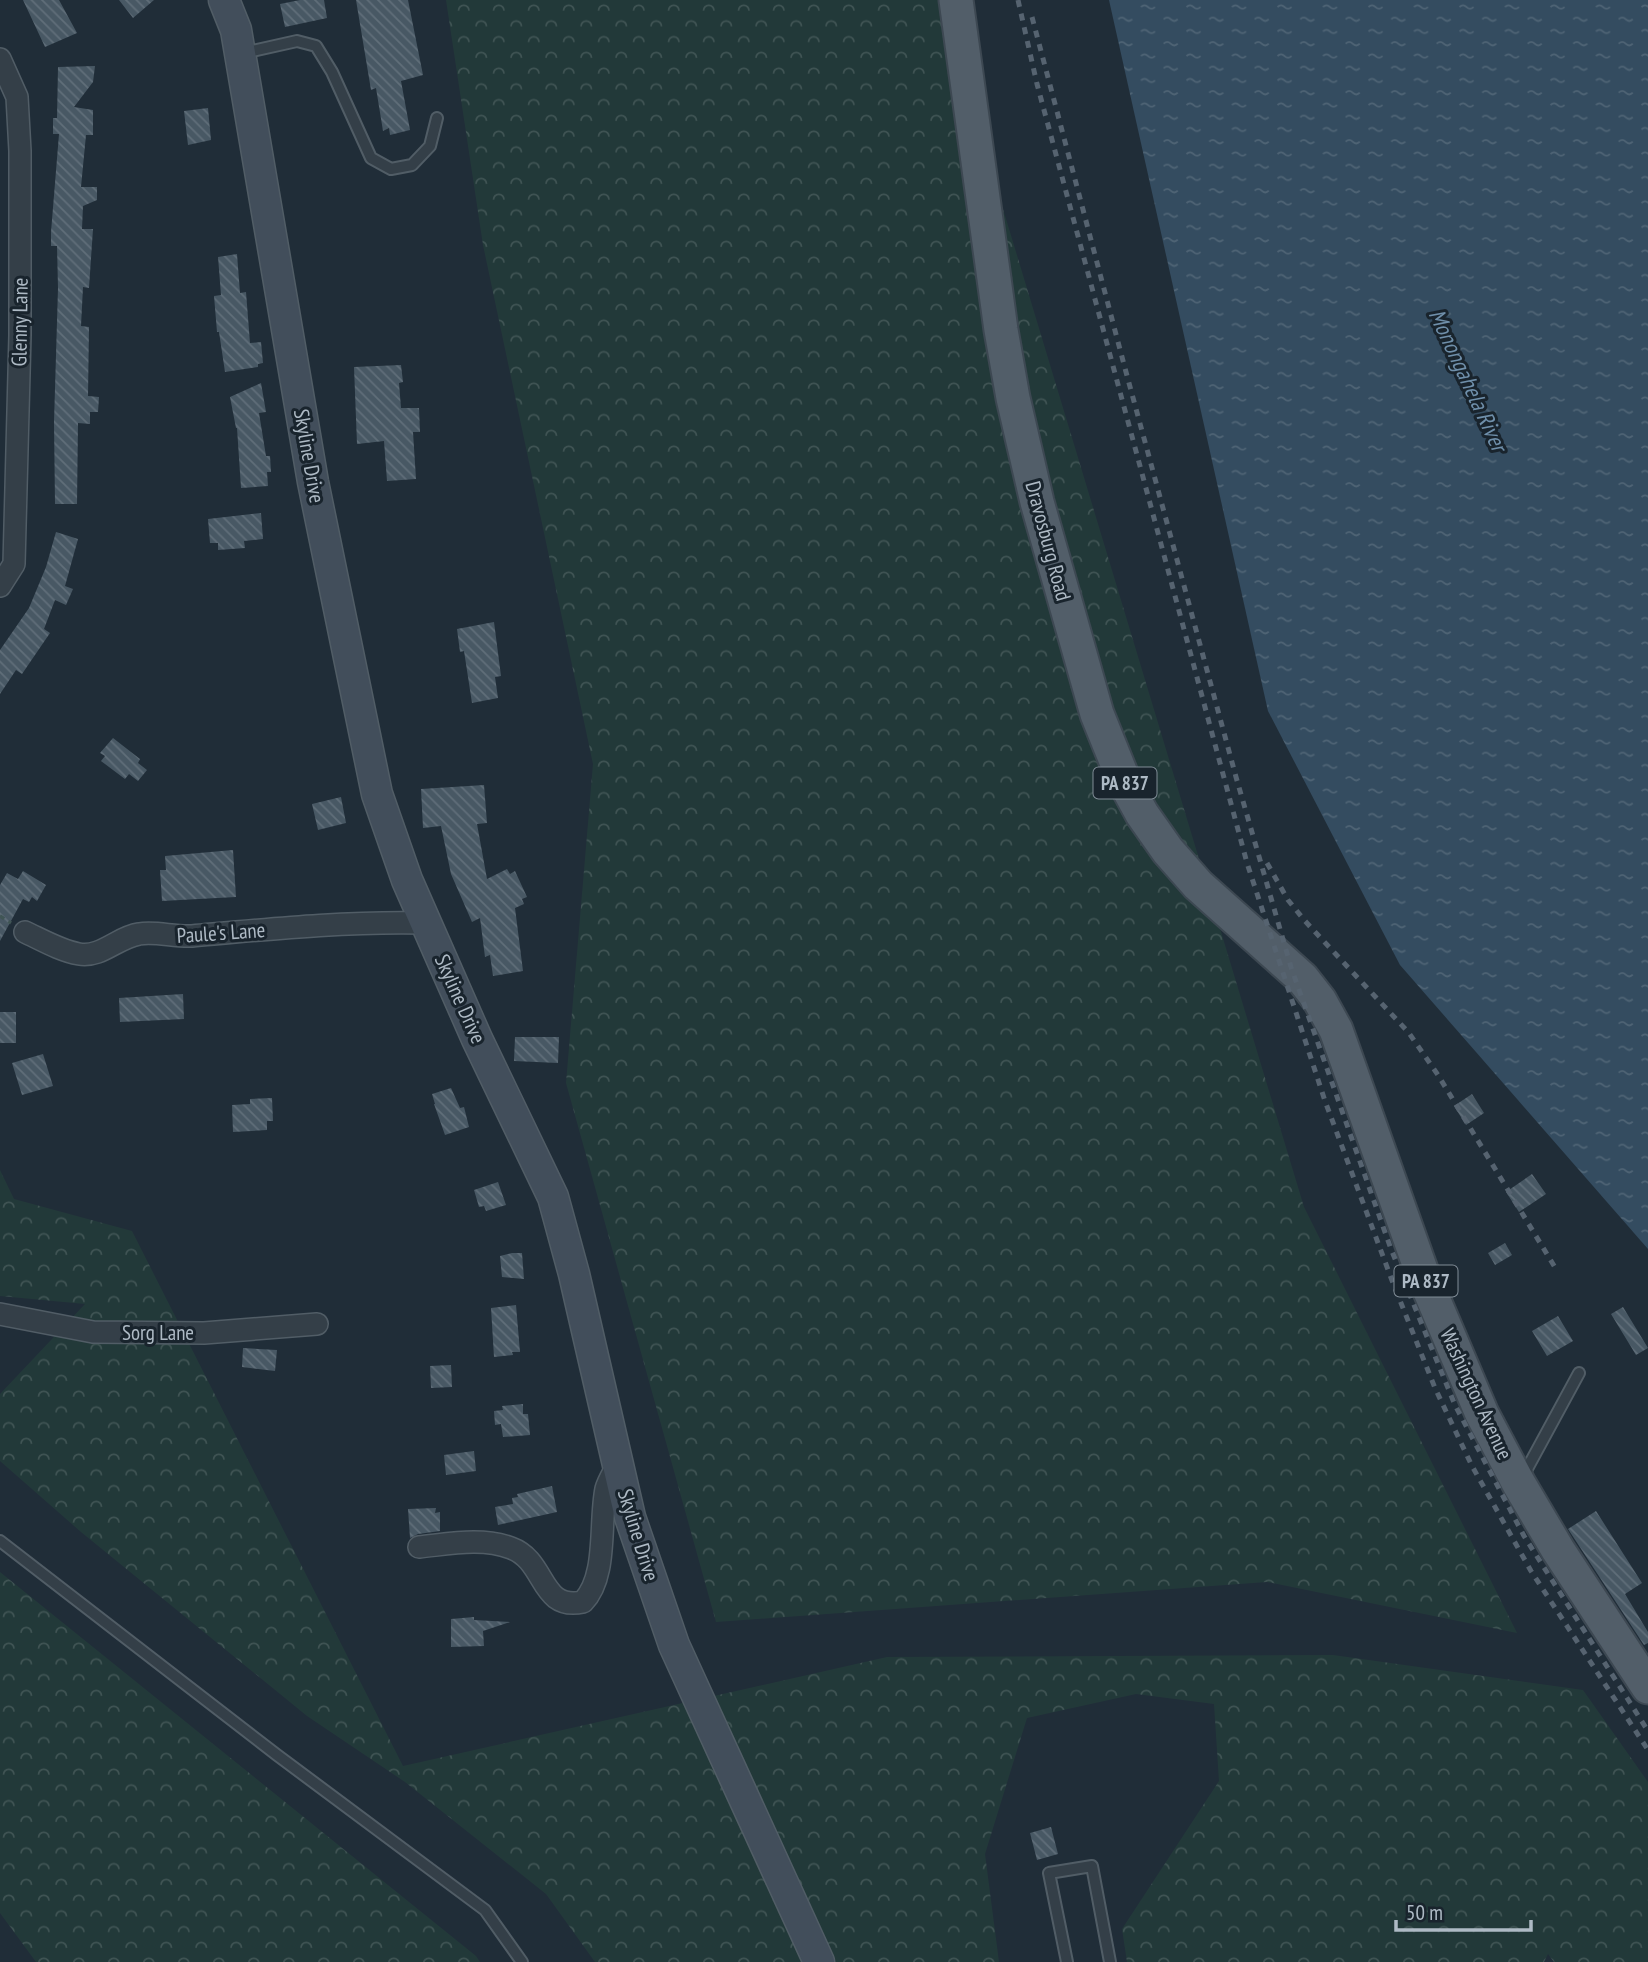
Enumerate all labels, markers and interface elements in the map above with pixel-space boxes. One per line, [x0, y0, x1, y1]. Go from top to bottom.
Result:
street label: Glenny Lane [5, 277, 34, 367]
water label: Monongahela River [1423, 304, 1516, 459]
street label: Skyline Drive [288, 407, 331, 505]
street label: Dravosburg Road [1020, 478, 1077, 604]
road number: PA 837 [1094, 768, 1156, 798]
street label: Paule's Lane [176, 916, 266, 949]
street label: Skyline Drive [429, 950, 492, 1048]
road number: PA 837 [1394, 1266, 1458, 1296]
street label: Sorg Lane [122, 1319, 194, 1346]
street label: Washington Avenue [1434, 1324, 1519, 1464]
street label: Skyline Drive [612, 1485, 665, 1584]
scale bar [1396, 1888, 1531, 1932]
text: 50 m [1406, 1899, 1443, 1926]

